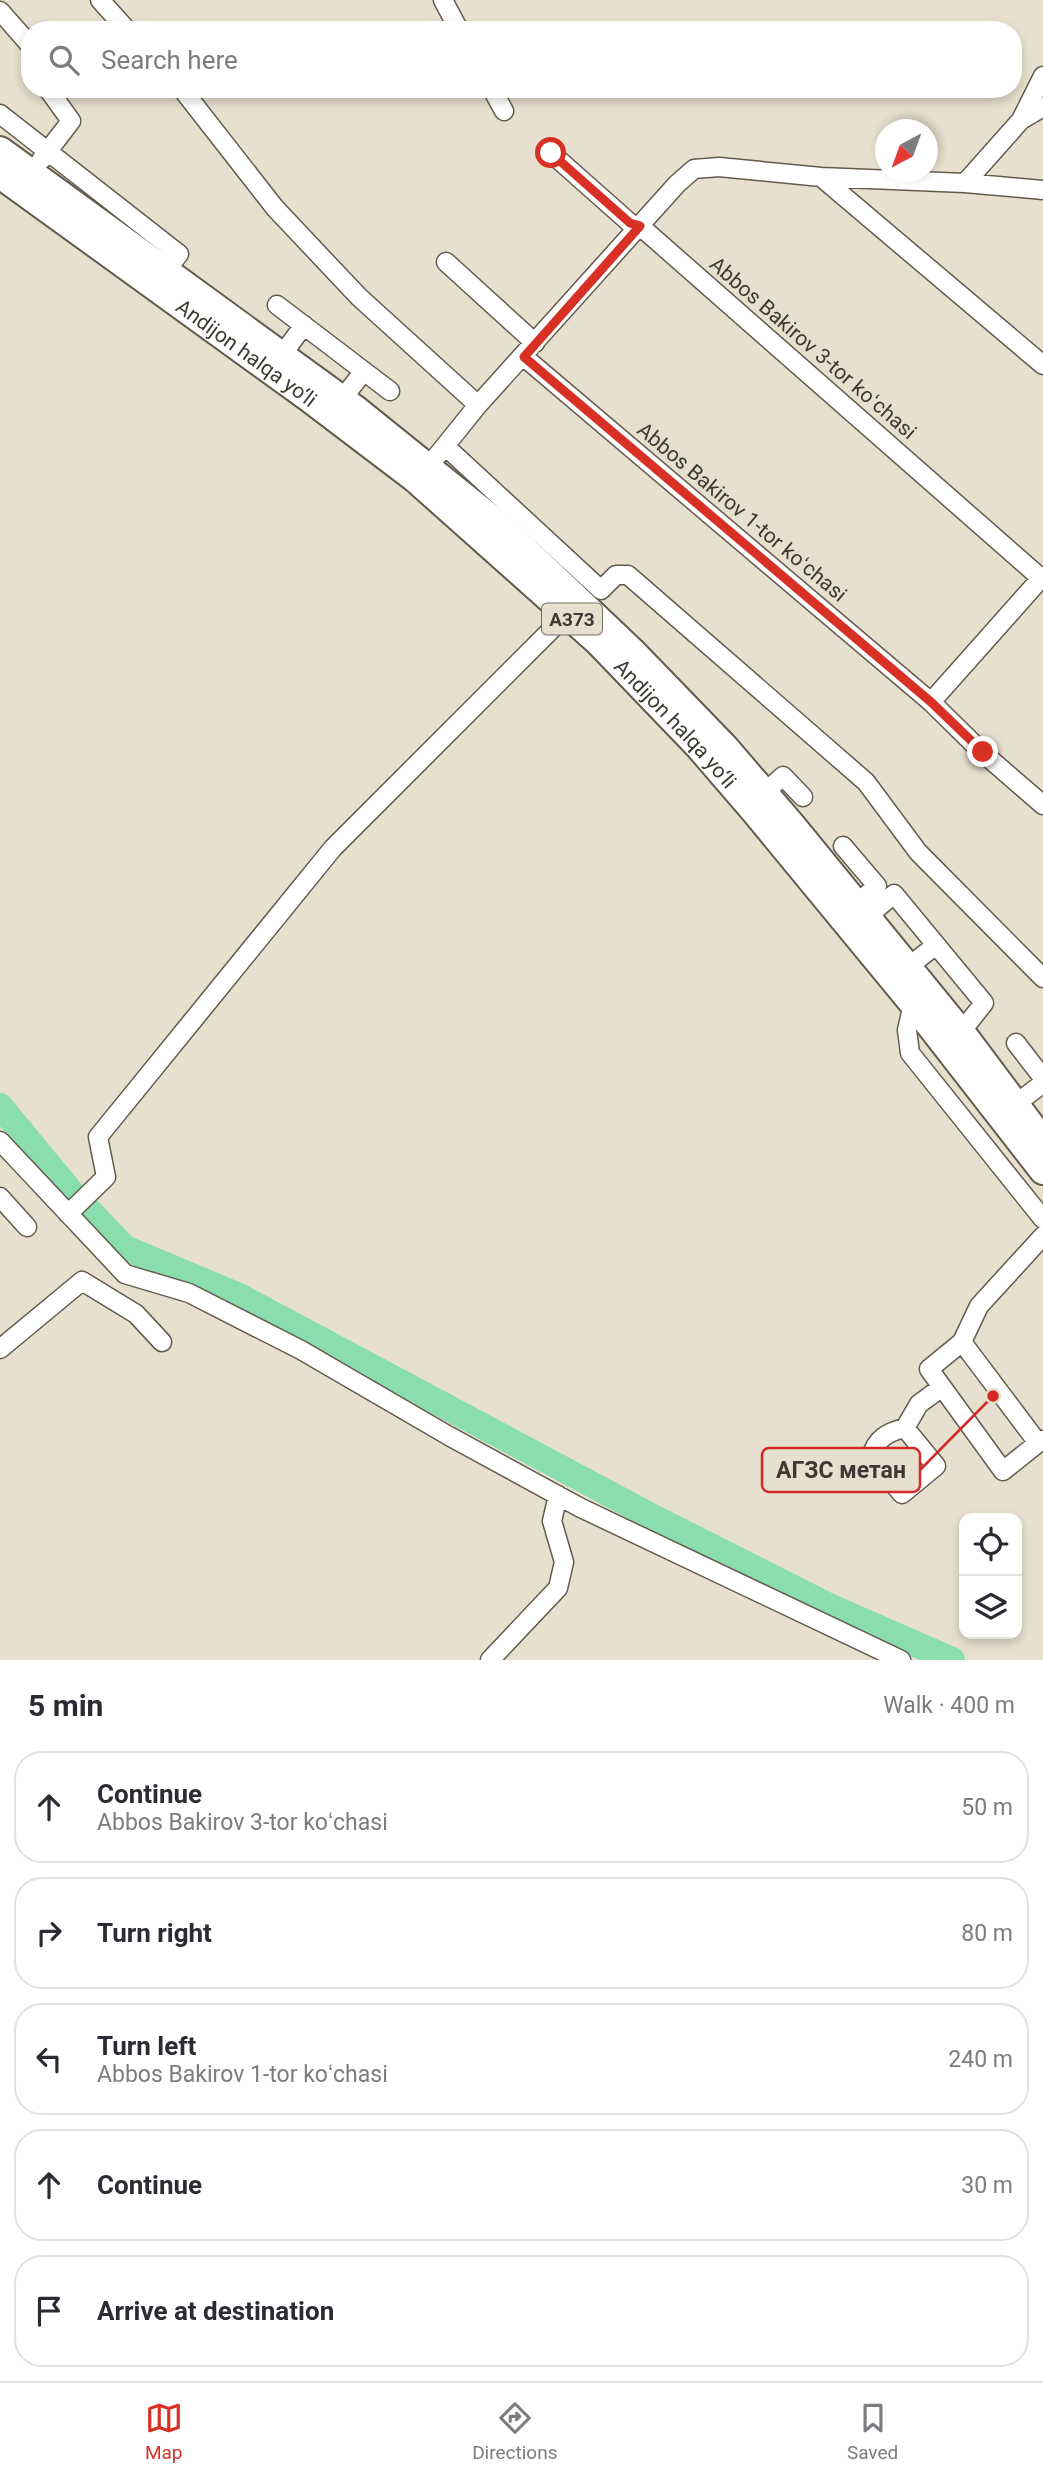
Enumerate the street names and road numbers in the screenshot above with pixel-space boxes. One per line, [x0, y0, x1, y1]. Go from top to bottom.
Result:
street label: Abbos Bakirov 3-tor koʻchasi [705, 252, 921, 444]
street label: Andijon halqa yo‘li [171, 294, 321, 412]
street label: Abbos Bakirov 1-tor koʻchasi [633, 417, 851, 607]
road number: A373 [542, 604, 602, 634]
street label: Andijon halqa yo‘li [609, 654, 741, 793]

